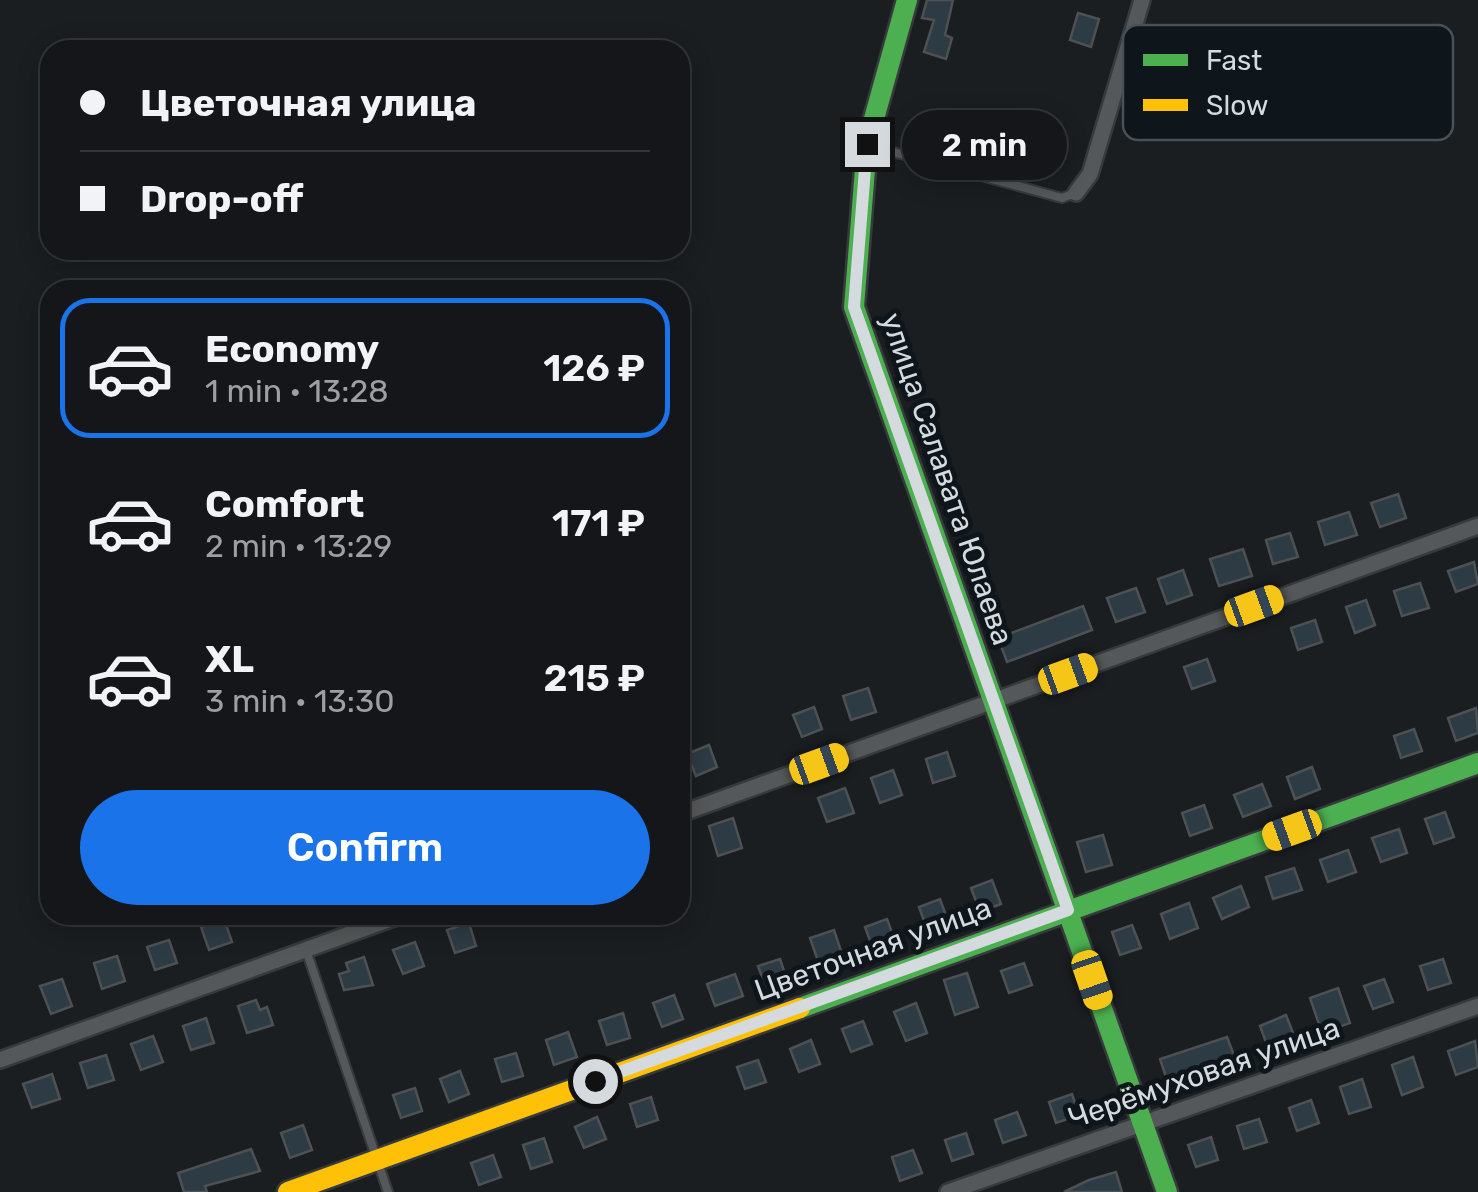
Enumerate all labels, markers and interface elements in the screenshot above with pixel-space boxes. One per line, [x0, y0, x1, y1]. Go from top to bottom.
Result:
legend [1123, 25, 1453, 140]
text: Fast [1206, 44, 1262, 77]
text: Цветочная улица [140, 80, 477, 126]
text: Slow [1206, 89, 1268, 122]
callout: 2 min [902, 109, 1067, 179]
route end [845, 122, 890, 167]
text: 2 min [942, 126, 1027, 164]
text: Drop-off [140, 176, 303, 222]
street label: улица Салавата Юлаева [873, 308, 1021, 650]
icon: car [85, 323, 175, 413]
text: Economy [205, 326, 379, 372]
text: 126 ₽ [543, 345, 645, 391]
text: 1 min · 13:28 [205, 372, 389, 410]
icon: car [85, 478, 175, 568]
text: Comfort [205, 481, 364, 527]
text: 171 ₽ [552, 500, 645, 546]
text: 2 min · 13:29 [205, 527, 392, 565]
car [1221, 582, 1287, 630]
icon: car [85, 633, 175, 723]
text: XL [205, 636, 254, 682]
car [1035, 650, 1101, 698]
text: 215 ₽ [543, 655, 645, 701]
text: 3 min · 13:30 [205, 682, 395, 720]
car [786, 740, 852, 788]
button: Confirm [80, 790, 650, 905]
car [1259, 806, 1325, 854]
street label: Цветочная улица [750, 889, 996, 1009]
car [1068, 947, 1116, 1013]
street label: Черёмуховая улица [1064, 1010, 1344, 1136]
route start [573, 1059, 618, 1104]

